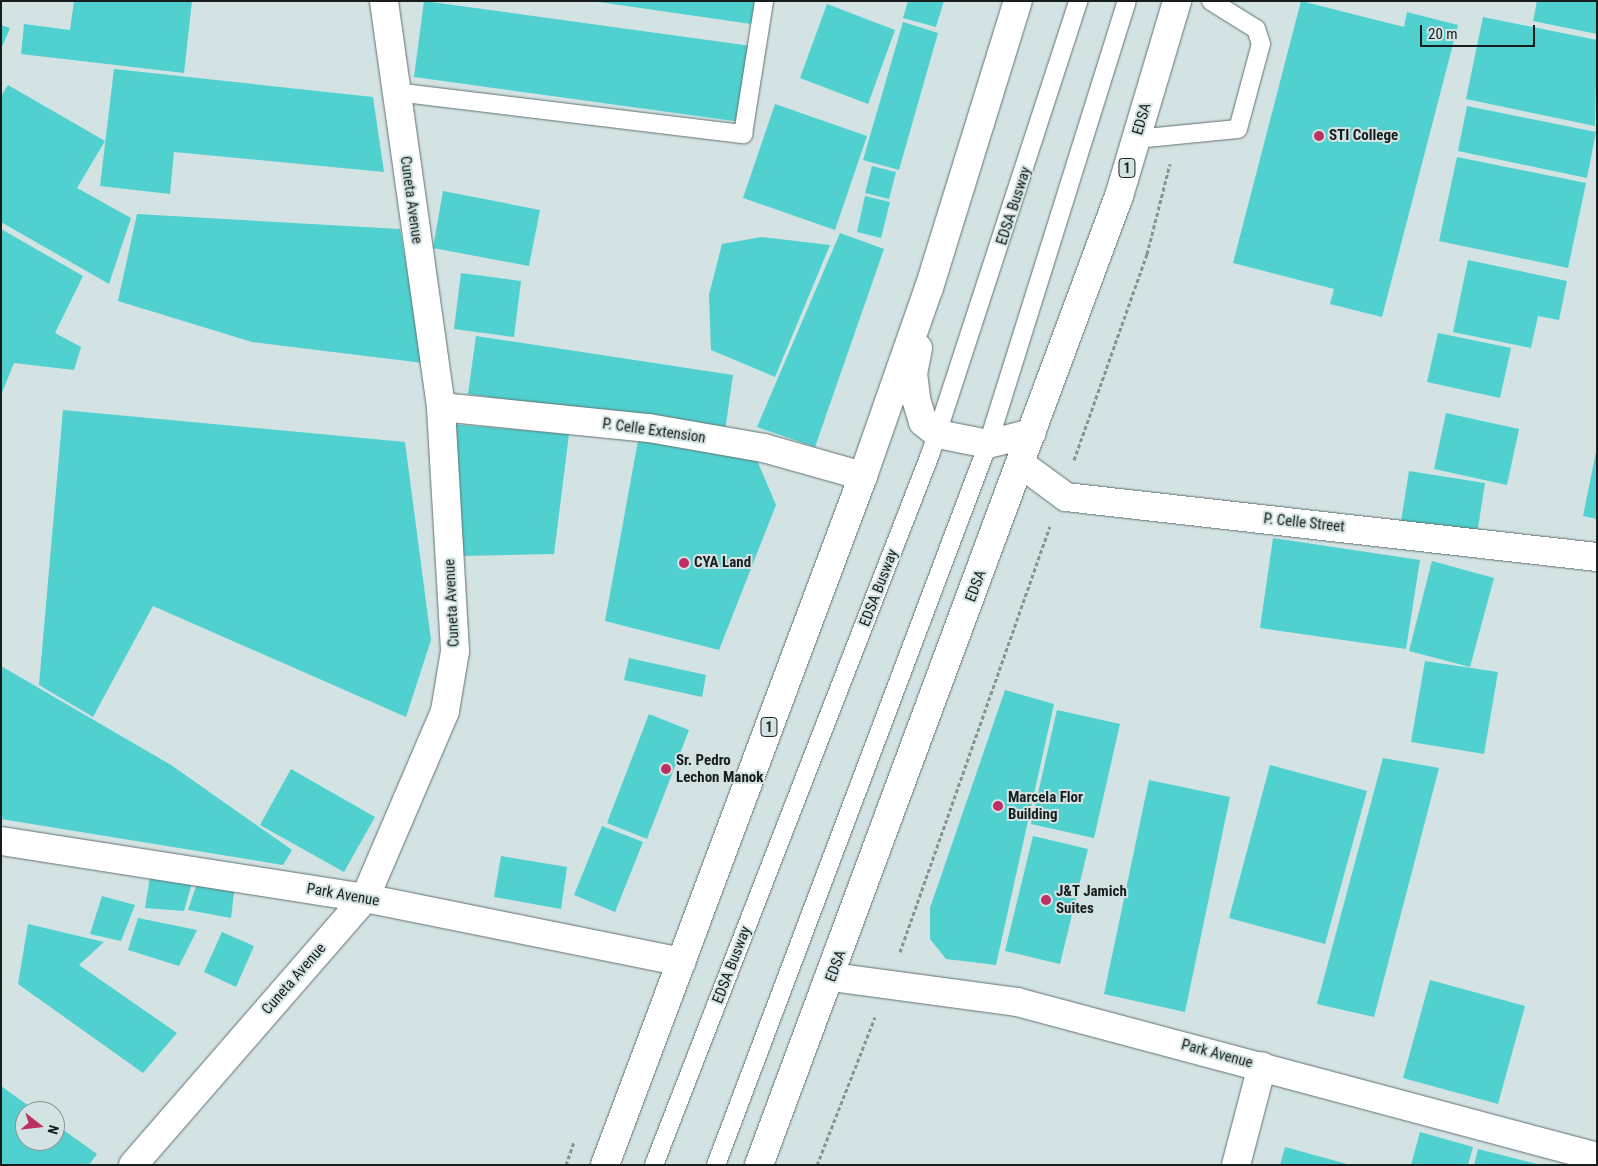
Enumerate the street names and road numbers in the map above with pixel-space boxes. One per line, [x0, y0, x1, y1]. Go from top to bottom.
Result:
street label: EDSA [1129, 101, 1155, 137]
street label: Cuneta Avenue [396, 155, 426, 245]
road number: 1 [1118, 156, 1136, 180]
street label: EDSA Busway [993, 165, 1035, 247]
street label: P. Celle Extension [601, 415, 707, 447]
street label: P. Celle Street [1263, 510, 1345, 536]
street label: EDSA Busway [856, 547, 902, 629]
street label: Cuneta Avenue [441, 558, 463, 648]
street label: EDSA [962, 568, 990, 604]
road number: 1 [760, 716, 778, 739]
street label: Park Avenue [305, 880, 381, 910]
street label: EDSA Busway [709, 924, 755, 1006]
street label: Cuneta Avenue [258, 940, 330, 1018]
street label: EDSA [822, 948, 850, 984]
street label: Park Avenue [1179, 1036, 1255, 1072]

